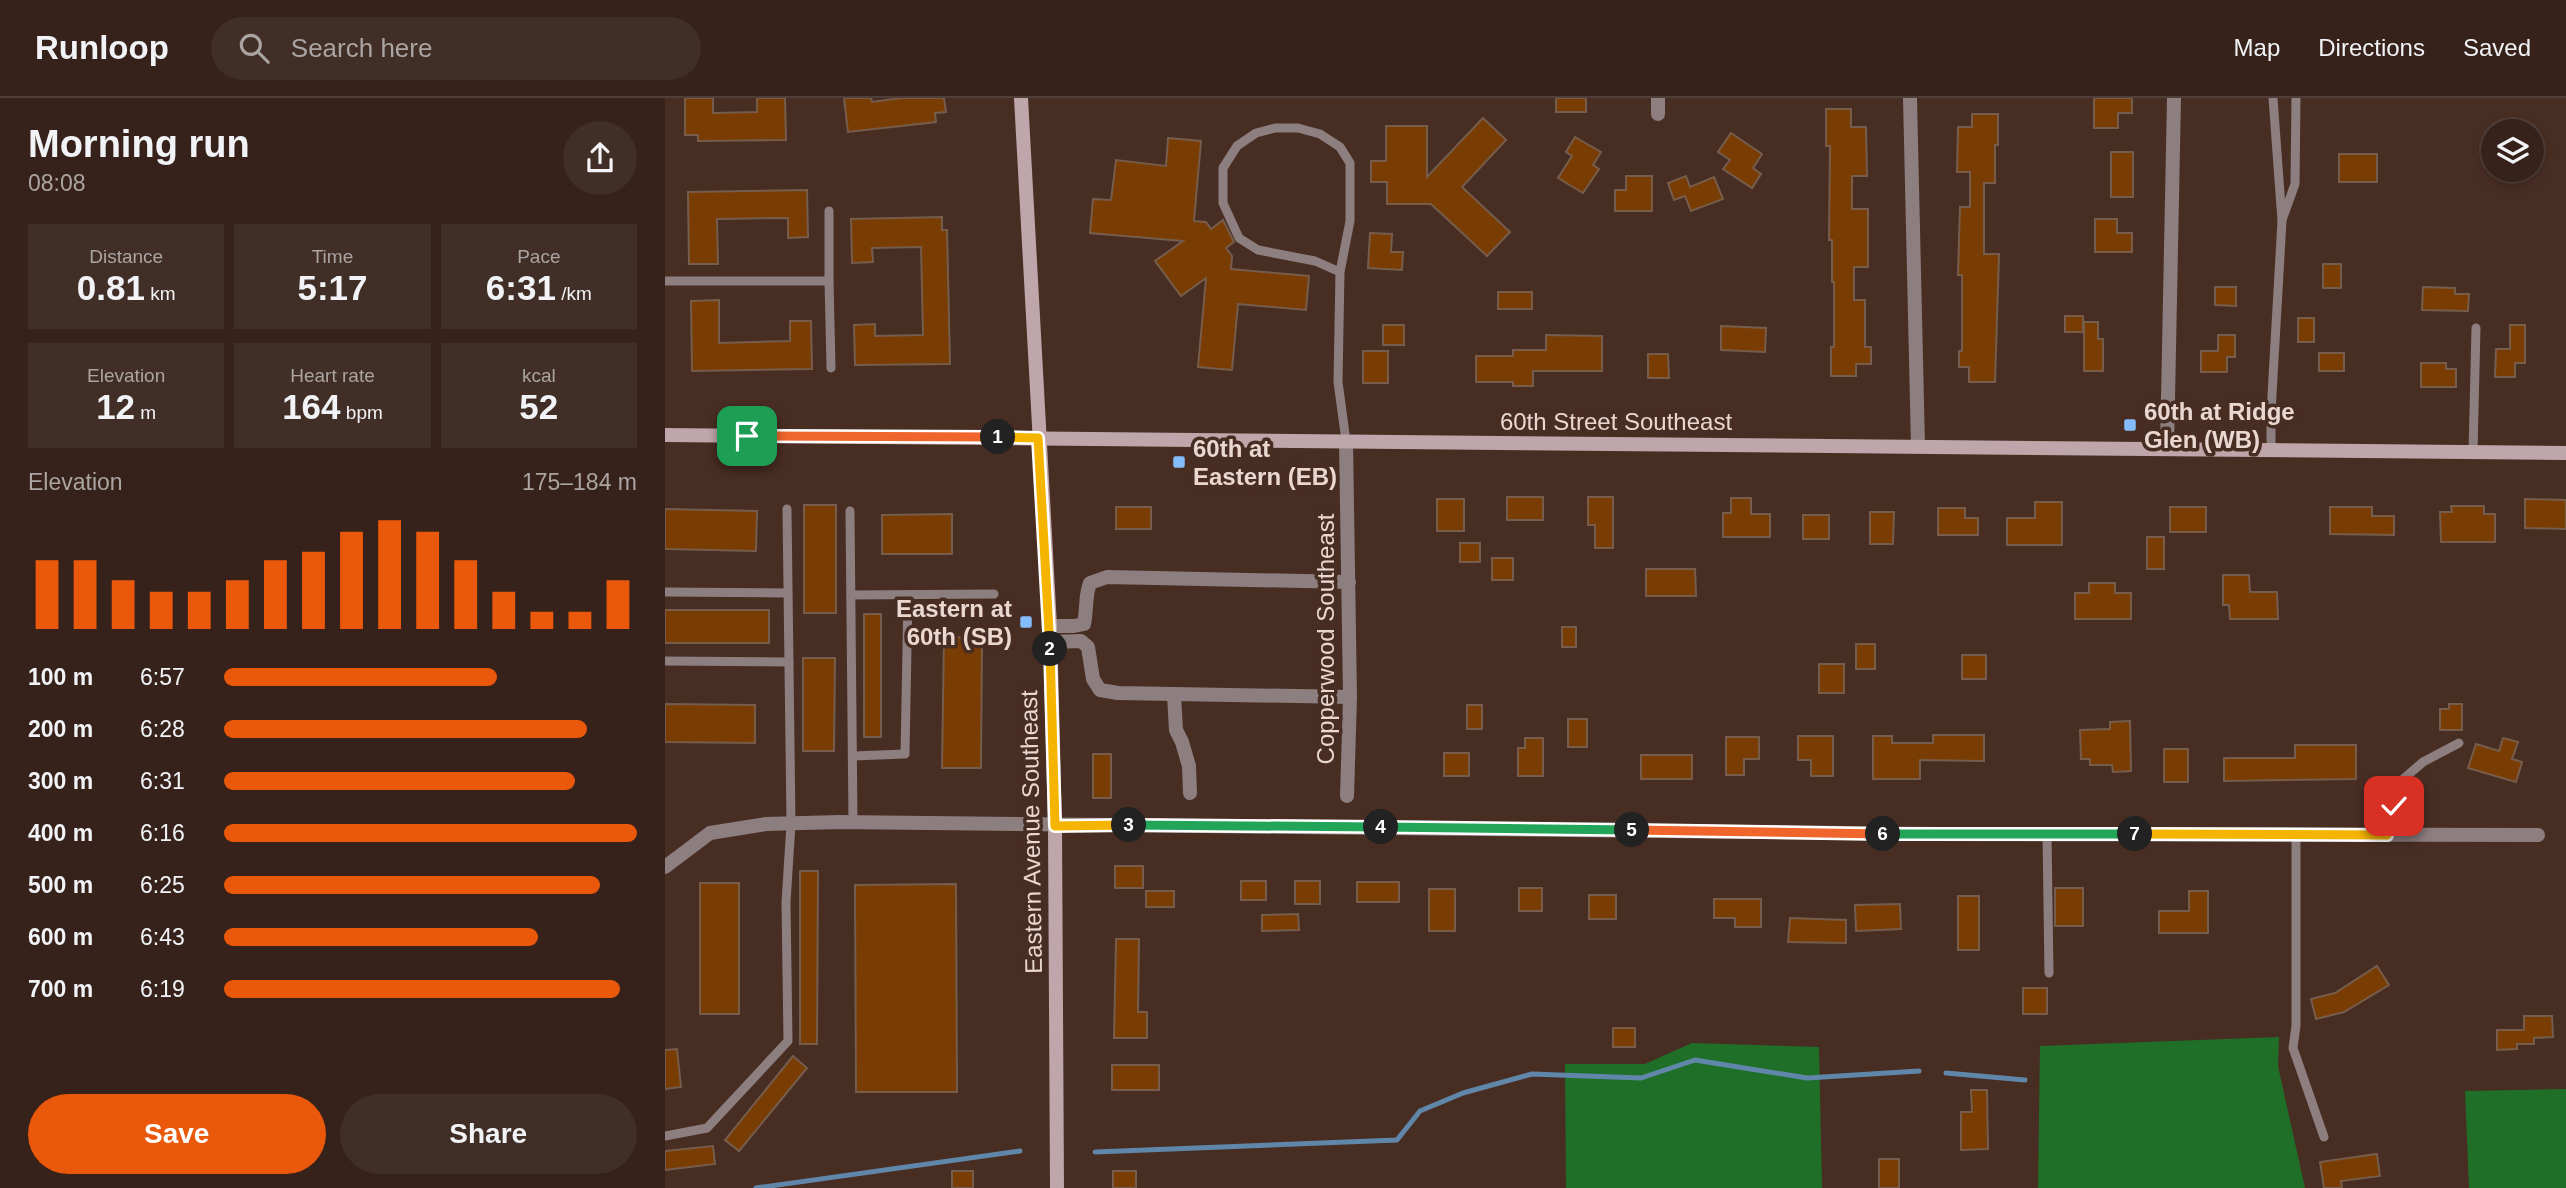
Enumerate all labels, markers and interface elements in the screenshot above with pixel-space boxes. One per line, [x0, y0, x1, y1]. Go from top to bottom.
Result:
search box [211, 17, 701, 80]
text: Runloop [35, 29, 169, 66]
icon: search [235, 29, 273, 67]
text: Search here [291, 33, 432, 63]
text: Map [2234, 34, 2280, 61]
text: Directions [2318, 34, 2425, 61]
text: Saved [2463, 34, 2531, 61]
map controls [2481, 119, 2544, 182]
button: layers [2481, 119, 2544, 182]
button: share [563, 121, 637, 195]
text: Morning run [28, 123, 250, 165]
text: 08:08 [28, 170, 86, 196]
text: Distance [89, 246, 163, 267]
text: Time [312, 246, 353, 267]
text: Pace [517, 246, 560, 267]
text: 0.81 [77, 268, 145, 307]
text: 5:17 [297, 268, 368, 307]
text: 6:31 [486, 268, 556, 307]
text: km [145, 283, 176, 304]
text: /km [556, 283, 592, 304]
text: Elevation [87, 365, 165, 386]
text: Heart rate [290, 365, 375, 386]
text: kcal [522, 365, 556, 386]
text: 12 [96, 387, 135, 426]
text: 164 [282, 387, 341, 426]
text: 52 [519, 387, 558, 426]
place label: 60th at Ridge Glen (WB) [2144, 398, 2295, 453]
text: m [135, 402, 156, 423]
text: bpm [341, 402, 383, 423]
pin [717, 406, 777, 466]
street label: 60th Street Southeast [1500, 408, 1732, 435]
icon: arrive [728, 417, 766, 455]
marker: 60th at Ridge Glen (WB) [2122, 417, 2138, 433]
pin: 1 [981, 420, 1015, 454]
text: 1 [992, 426, 1003, 447]
place label: 60th at Eastern (EB) [1193, 435, 1337, 490]
marker: 60th at Eastern (EB) [1171, 454, 1187, 470]
text: Elevation [28, 469, 123, 495]
text: 175–184 m [522, 469, 637, 495]
street label: Copperwood Southeast [1312, 513, 1339, 764]
place label: Eastern at 60th (SB) [896, 595, 1012, 650]
marker: Eastern at 60th (SB) [1018, 614, 1034, 630]
pin: 2 [1033, 632, 1067, 666]
text: 2 [1044, 638, 1055, 659]
text: 100 m [28, 664, 93, 690]
text: 6:57 [140, 664, 185, 690]
street label: Eastern Avenue Southeast [1015, 690, 1047, 974]
text: 200 m [28, 716, 93, 742]
text: 6:28 [140, 716, 185, 742]
text: 300 m [28, 768, 93, 794]
text: 6:31 [140, 768, 185, 794]
pin [2364, 776, 2424, 836]
icon: check [2375, 787, 2413, 825]
pin: 3 [1112, 808, 1147, 842]
pin: 4 [1363, 810, 1399, 844]
pin: 5 [1615, 812, 1649, 848]
text: 3 [1123, 814, 1134, 835]
text: 4 [1375, 816, 1386, 837]
pin: 6 [1865, 816, 1901, 852]
pin: 7 [2117, 816, 2153, 852]
text: 5 [1626, 819, 1637, 840]
text: 400 m [28, 820, 93, 846]
text: 6:16 [140, 820, 185, 846]
text: 6 [1877, 823, 1888, 844]
text: 7 [2129, 823, 2140, 844]
text: 500 m [28, 872, 93, 898]
text: 6:25 [140, 872, 185, 898]
text: 600 m [28, 924, 93, 950]
text: 6:43 [140, 924, 185, 950]
text: 700 m [28, 976, 93, 1002]
text: 6:19 [140, 976, 185, 1002]
button: Save [28, 1094, 326, 1174]
button: Share [340, 1094, 637, 1174]

